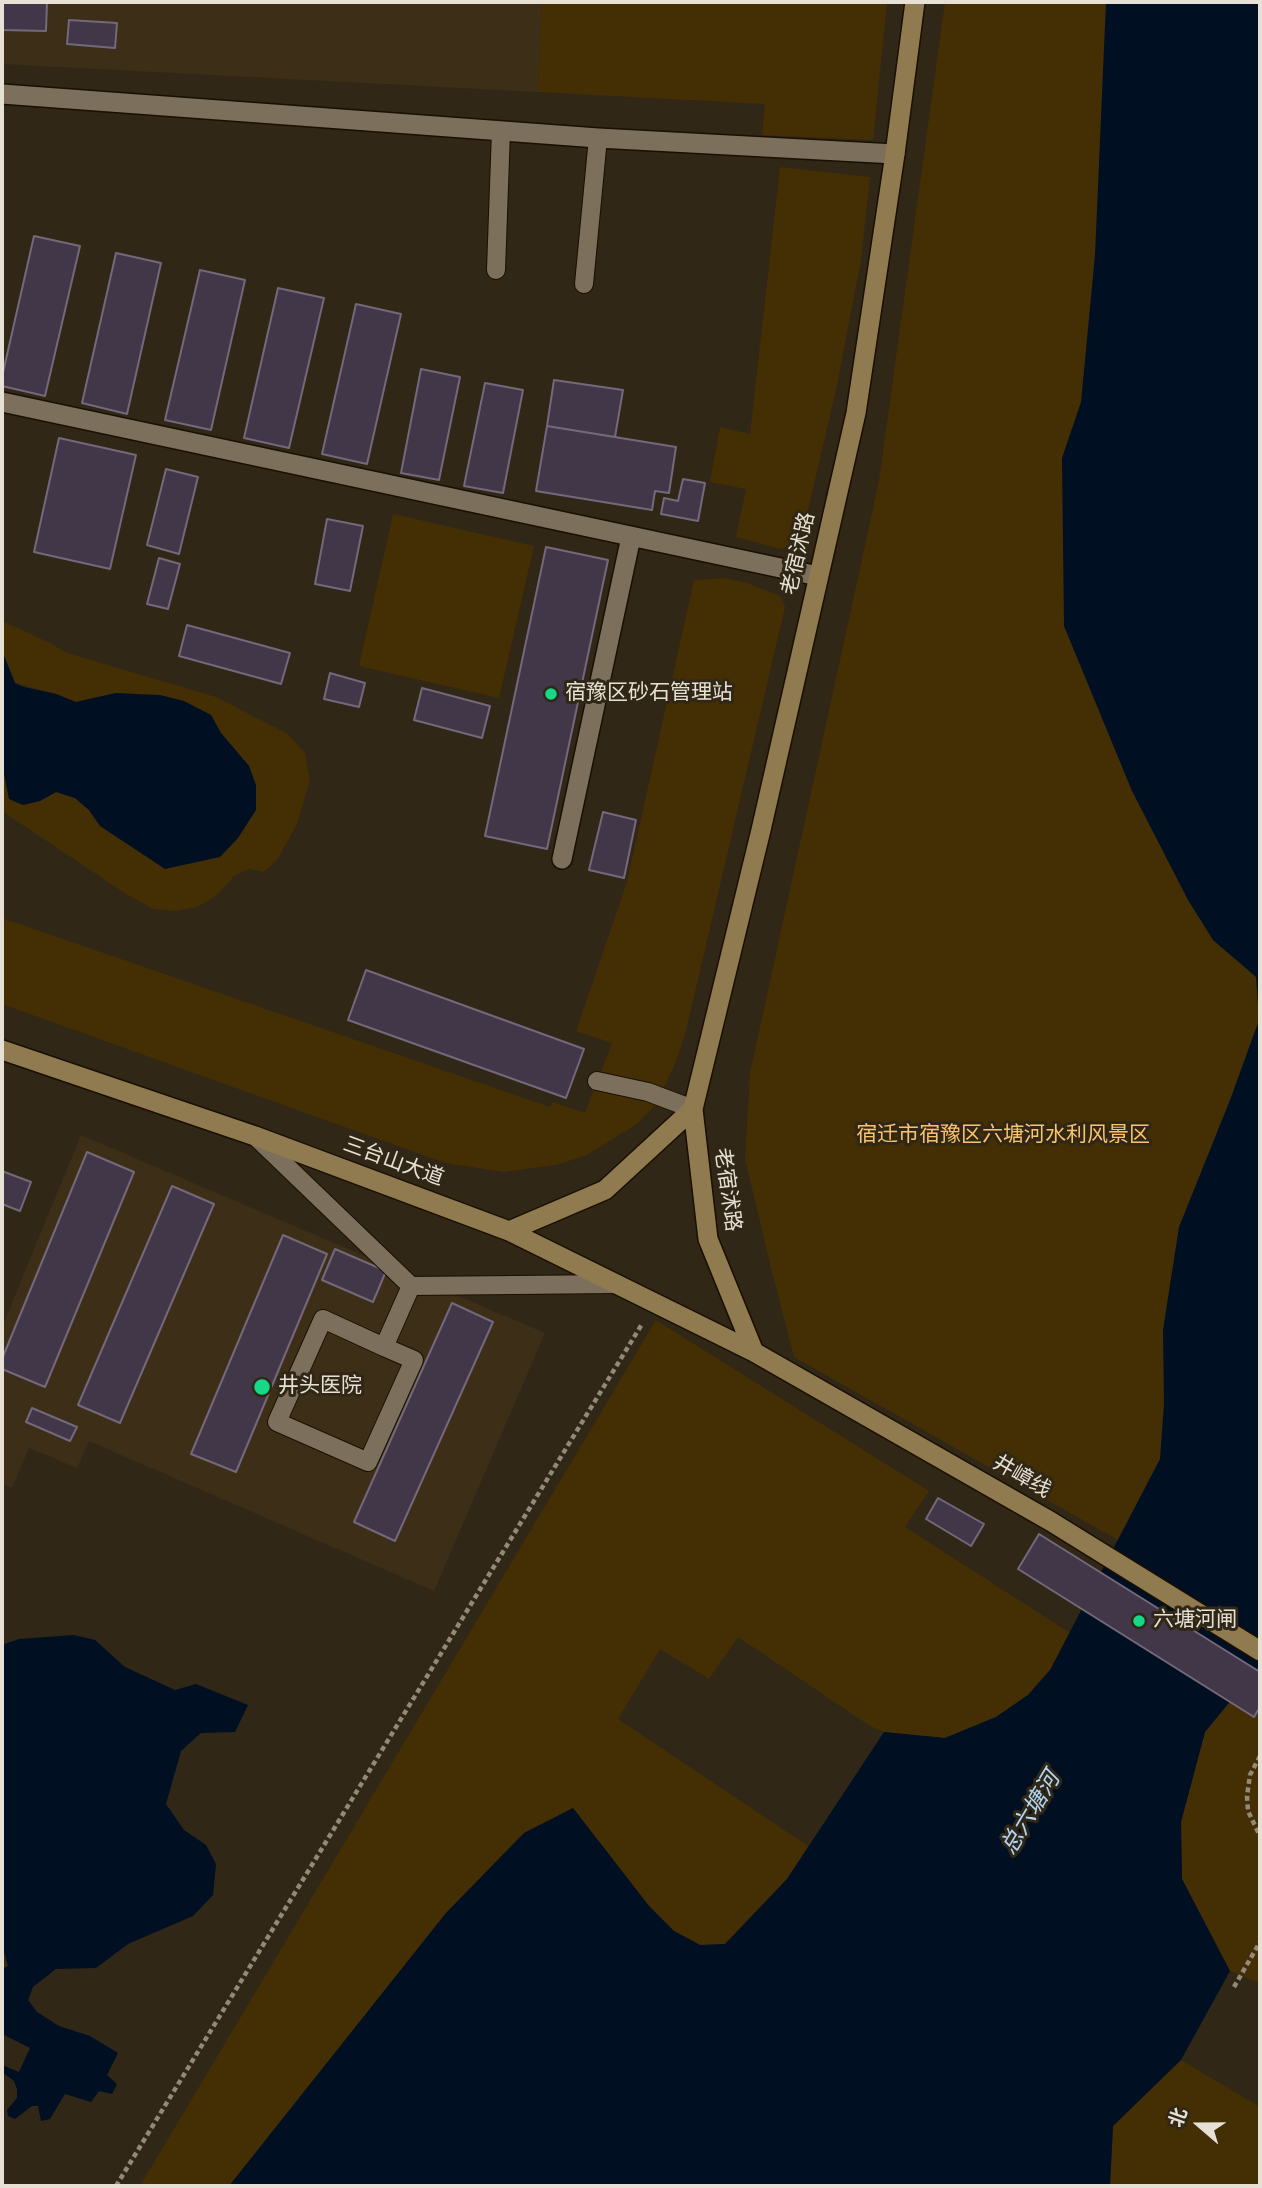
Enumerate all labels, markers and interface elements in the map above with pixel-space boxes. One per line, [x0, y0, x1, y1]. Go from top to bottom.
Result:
street label: 老宿沭路 [778, 510, 822, 598]
place label: 宿豫区砂石管理站 [565, 681, 733, 707]
marker: 宿豫区砂石管理站 [543, 686, 559, 702]
park label: 宿迁市宿豫区六塘河水利风景区 [856, 1123, 1150, 1149]
street label: 三台山大道 [339, 1133, 447, 1193]
street label: 老宿沭路 [708, 1147, 744, 1233]
place label: 井头医院 [278, 1374, 362, 1400]
marker: 井头医院 [252, 1377, 272, 1397]
street label: 井嶂线 [987, 1451, 1055, 1505]
place label: 六塘河闸 [1153, 1608, 1237, 1634]
marker: 六塘河闸 [1131, 1613, 1147, 1629]
water label: 总六塘河 [996, 1767, 1068, 1861]
north arrow [1164, 2090, 1234, 2160]
text: 北 [1163, 2104, 1195, 2131]

